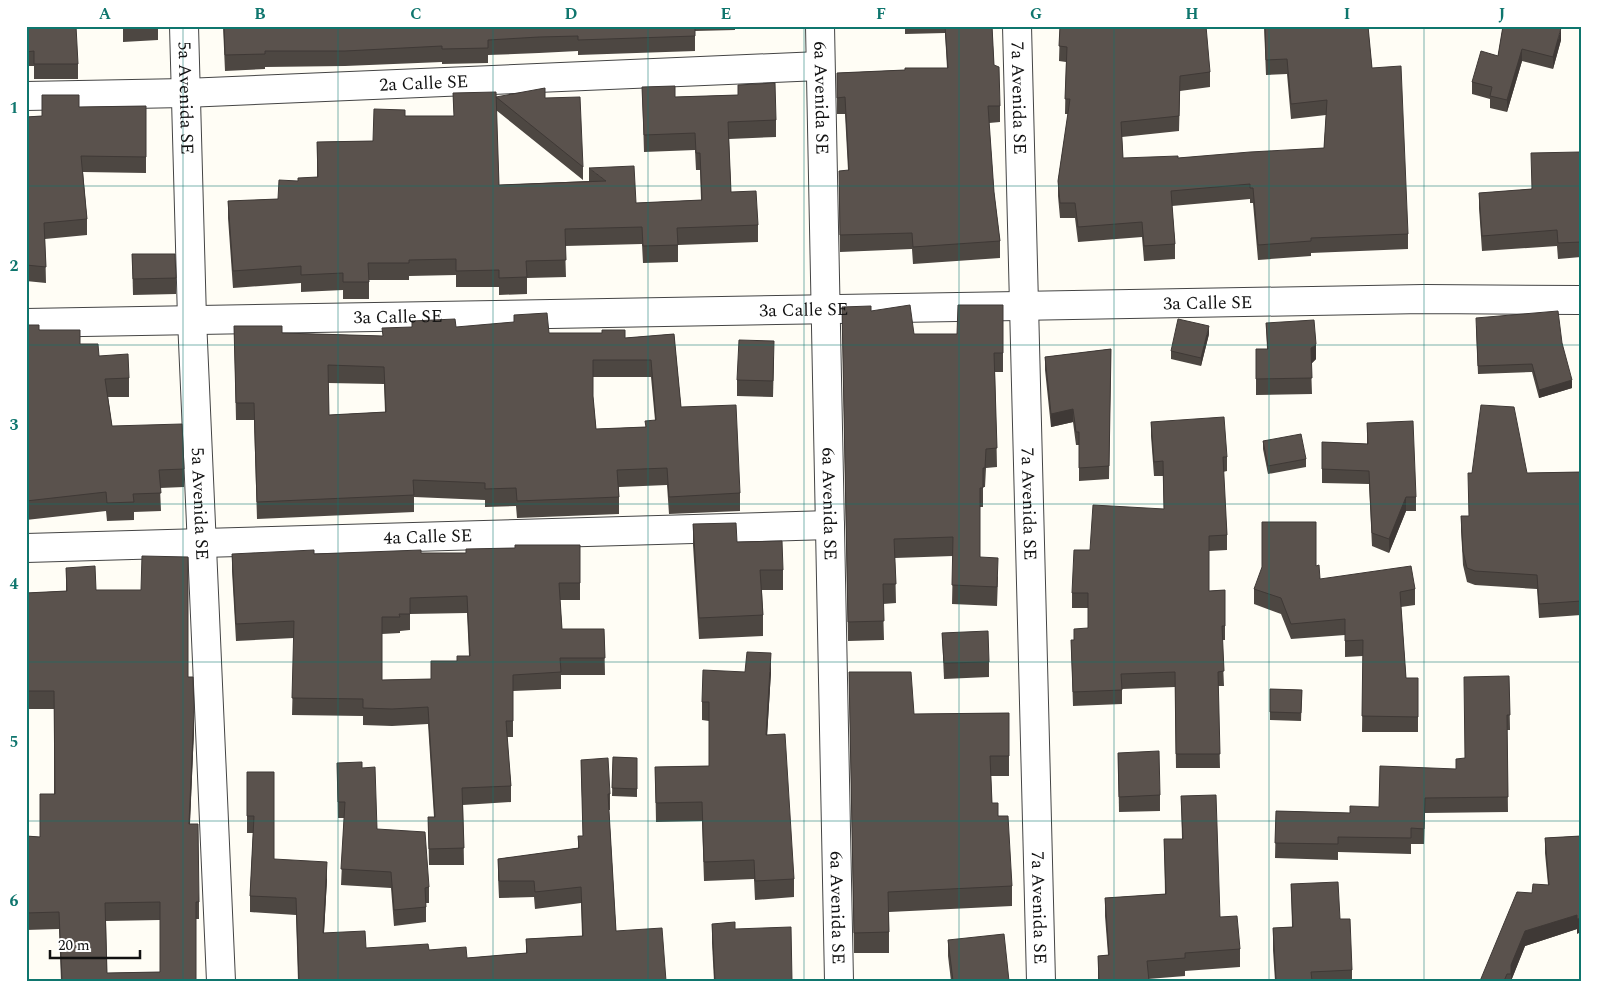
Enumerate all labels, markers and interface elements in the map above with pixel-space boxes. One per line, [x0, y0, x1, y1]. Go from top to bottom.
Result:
text: A [99, 2, 112, 26]
text: B [254, 2, 266, 26]
text: C [410, 2, 422, 26]
text: D [565, 2, 578, 26]
text: E [721, 2, 731, 26]
text: F [876, 2, 886, 26]
text: G [1030, 2, 1042, 26]
text: H [1185, 2, 1199, 26]
text: I [1344, 2, 1350, 26]
text: J [1499, 2, 1506, 26]
street label: 5a Avenida SE [170, 41, 201, 155]
street label: 6a Avenida SE [806, 41, 836, 155]
street label: 7a Avenida SE [1003, 41, 1033, 155]
street label: 2a Calle SE [379, 68, 469, 99]
text: 1 [10, 96, 18, 120]
text: 2 [10, 254, 19, 278]
street label: 3a Calle SE [1163, 289, 1253, 317]
street label: 3a Calle SE [759, 296, 849, 324]
street label: 3a Calle SE [353, 303, 443, 331]
text: 3 [10, 413, 19, 437]
street label: 5a Avenida SE [184, 447, 216, 561]
street label: 6a Avenida SE [814, 447, 844, 561]
street label: 7a Avenida SE [1014, 447, 1043, 561]
street label: 4a Calle SE [383, 522, 473, 552]
text: 4 [10, 572, 19, 596]
text: 5 [10, 730, 18, 754]
street label: 6a Avenida SE [822, 851, 852, 965]
street label: 7a Avenida SE [1024, 851, 1054, 965]
text: 6 [10, 889, 19, 913]
scale bar [50, 927, 140, 959]
text: 20 m [58, 934, 90, 957]

